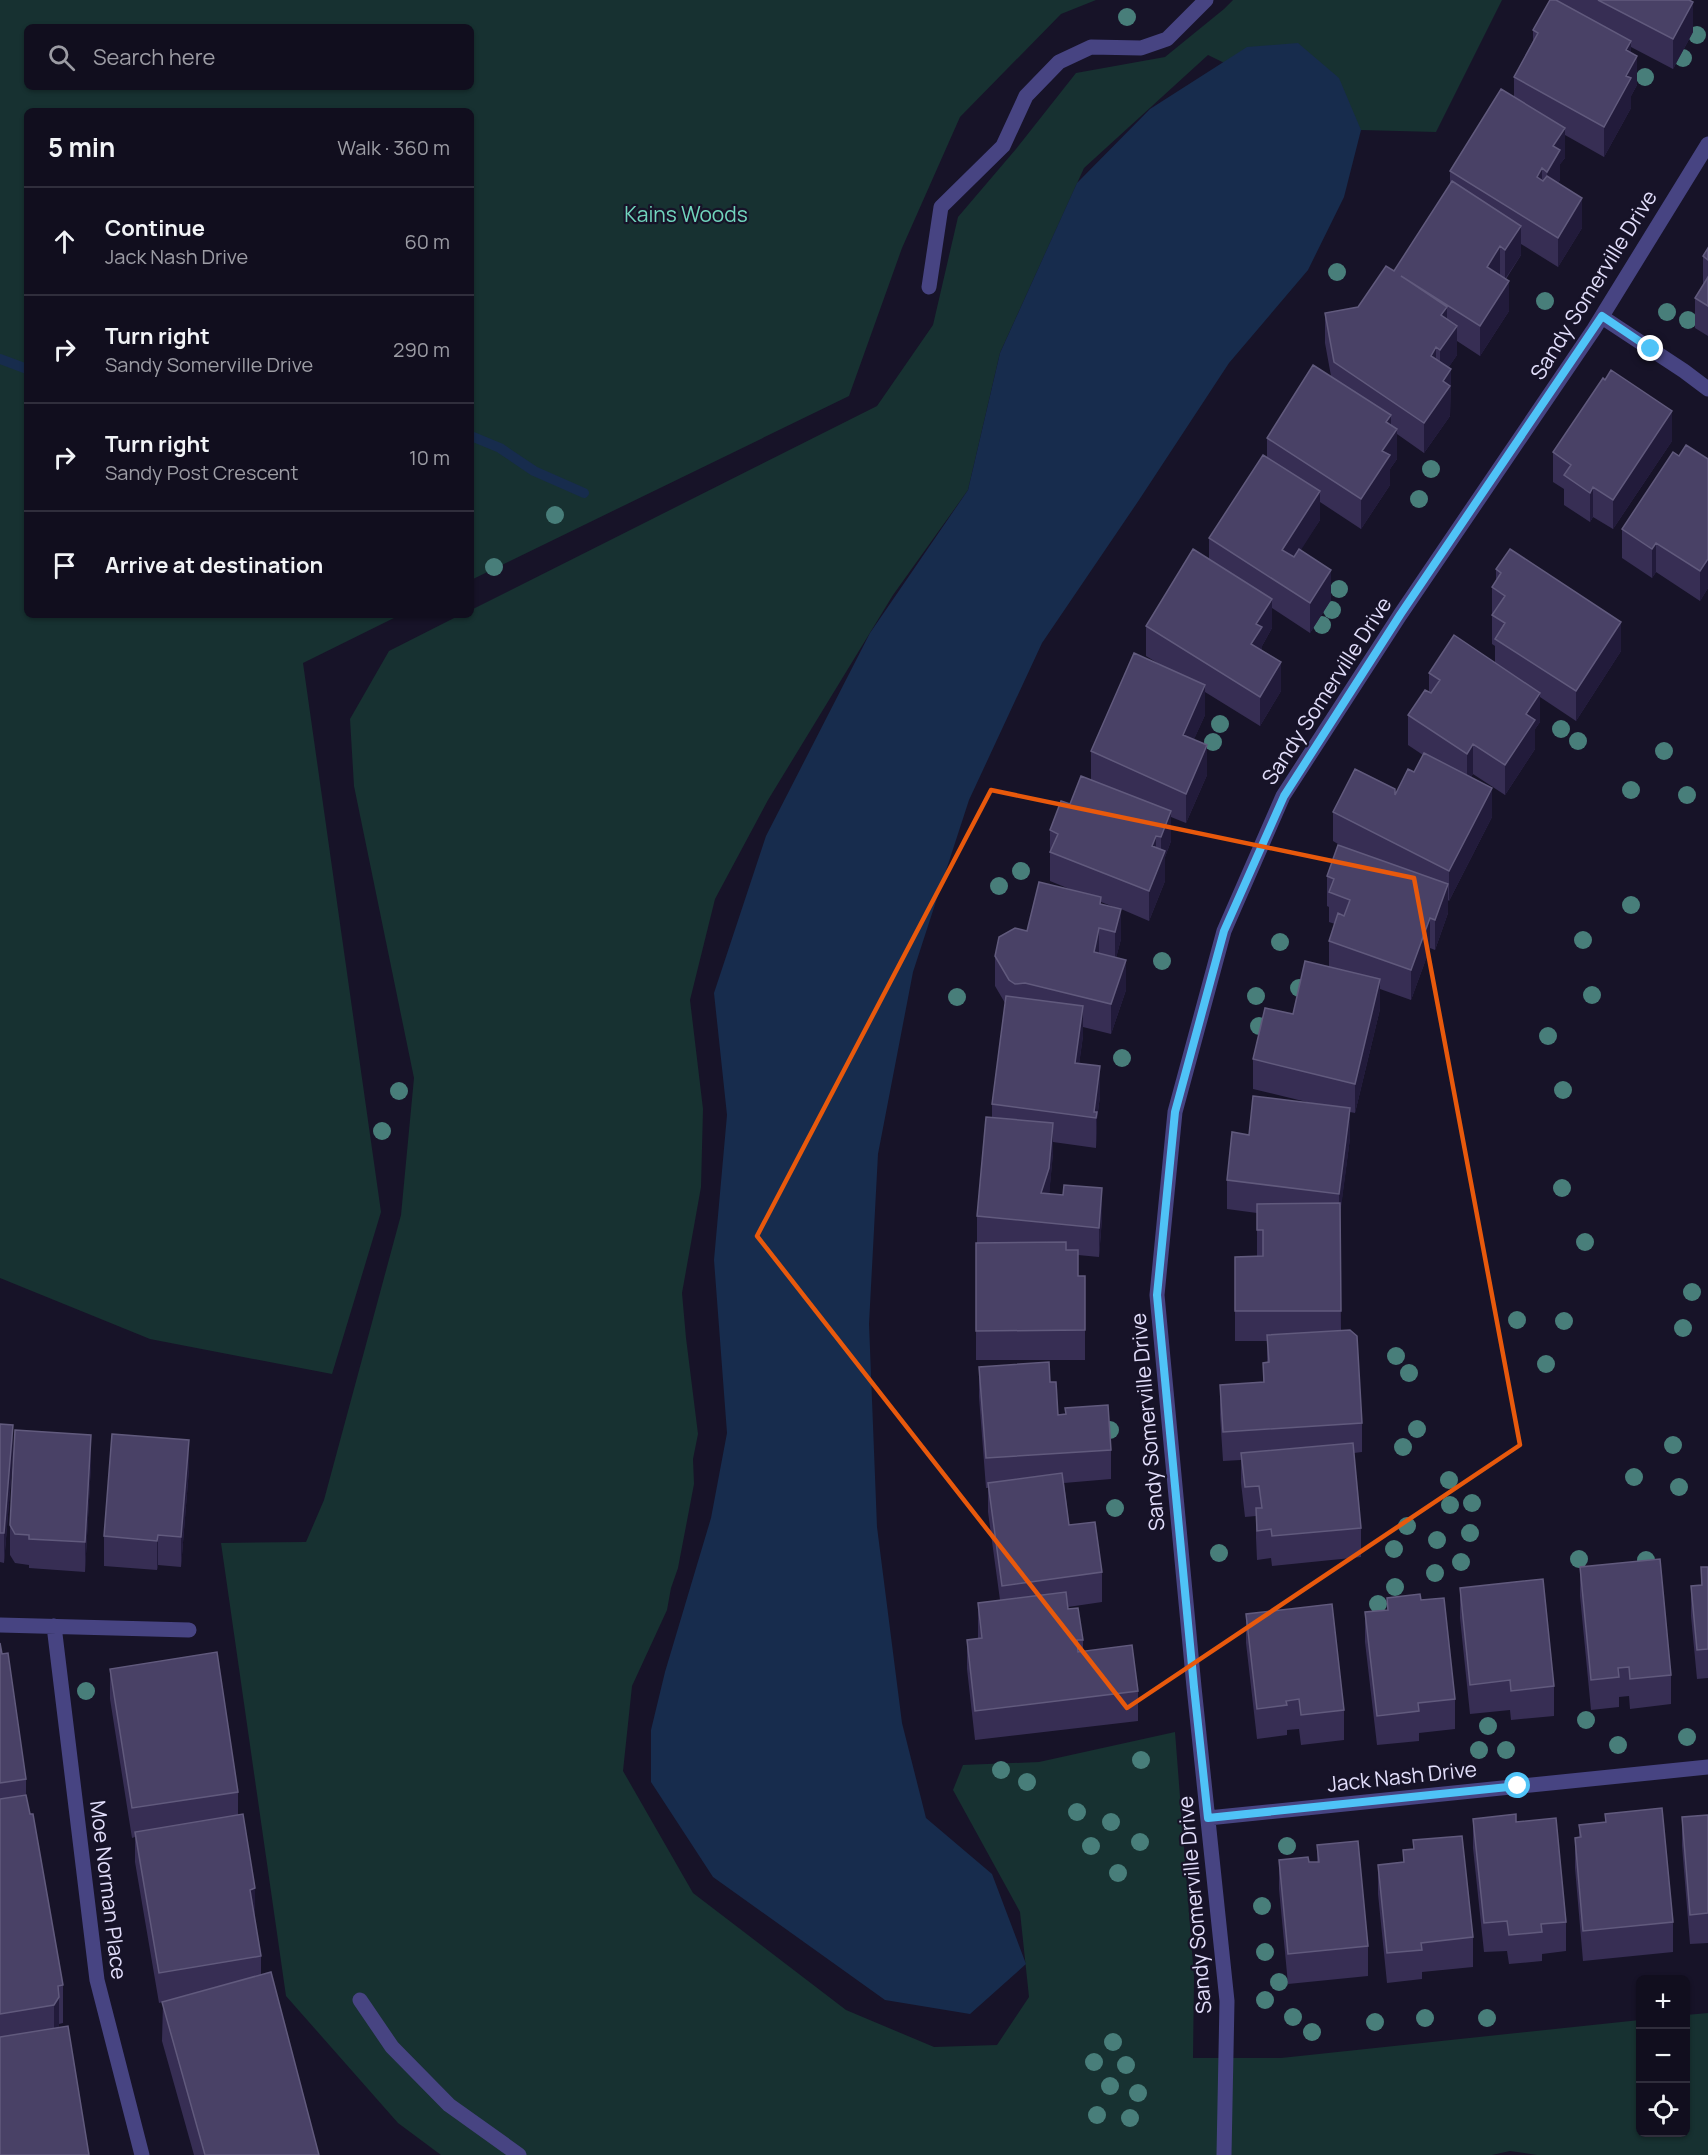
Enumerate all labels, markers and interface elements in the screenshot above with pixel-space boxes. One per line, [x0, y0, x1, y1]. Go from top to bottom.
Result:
search box [24, 24, 474, 90]
icon: search [45, 41, 78, 74]
text: Search here [93, 42, 215, 72]
text: 5 min [48, 129, 115, 165]
text: Walk · 360 m [337, 134, 450, 161]
street label: Sandy Somerville Drive [1523, 184, 1663, 385]
park label: Kains Woods [624, 200, 748, 228]
text: Continue [105, 213, 205, 243]
icon: ahead [48, 225, 81, 258]
text: 60 m [404, 228, 450, 255]
text: Jack Nash Drive [105, 243, 248, 270]
text: Turn right [105, 321, 210, 351]
icon: right [48, 333, 81, 366]
route end [1637, 335, 1663, 361]
text: 290 m [393, 336, 450, 363]
text: Sandy Somerville Drive [105, 351, 313, 378]
text: Turn right [105, 429, 210, 459]
icon: right [48, 441, 81, 474]
text: 10 m [409, 444, 450, 471]
text: Sandy Post Crescent [105, 459, 298, 486]
icon: arrive [48, 549, 81, 582]
text: Arrive at destination [105, 550, 323, 580]
street label: Sandy Somerville Drive [1255, 591, 1397, 790]
street label: Sandy Somerville Drive [1124, 1312, 1170, 1532]
street label: Jack Nash Drive [1326, 1754, 1478, 1798]
route start [1504, 1772, 1530, 1798]
street label: Sandy Somerville Drive [1171, 1795, 1217, 2015]
street label: Moe Norman Place [84, 1799, 134, 1981]
map controls [1636, 1975, 1690, 2137]
button: + [1636, 1975, 1690, 2029]
button: − [1636, 2029, 1690, 2083]
button: locate [1636, 2083, 1690, 2137]

